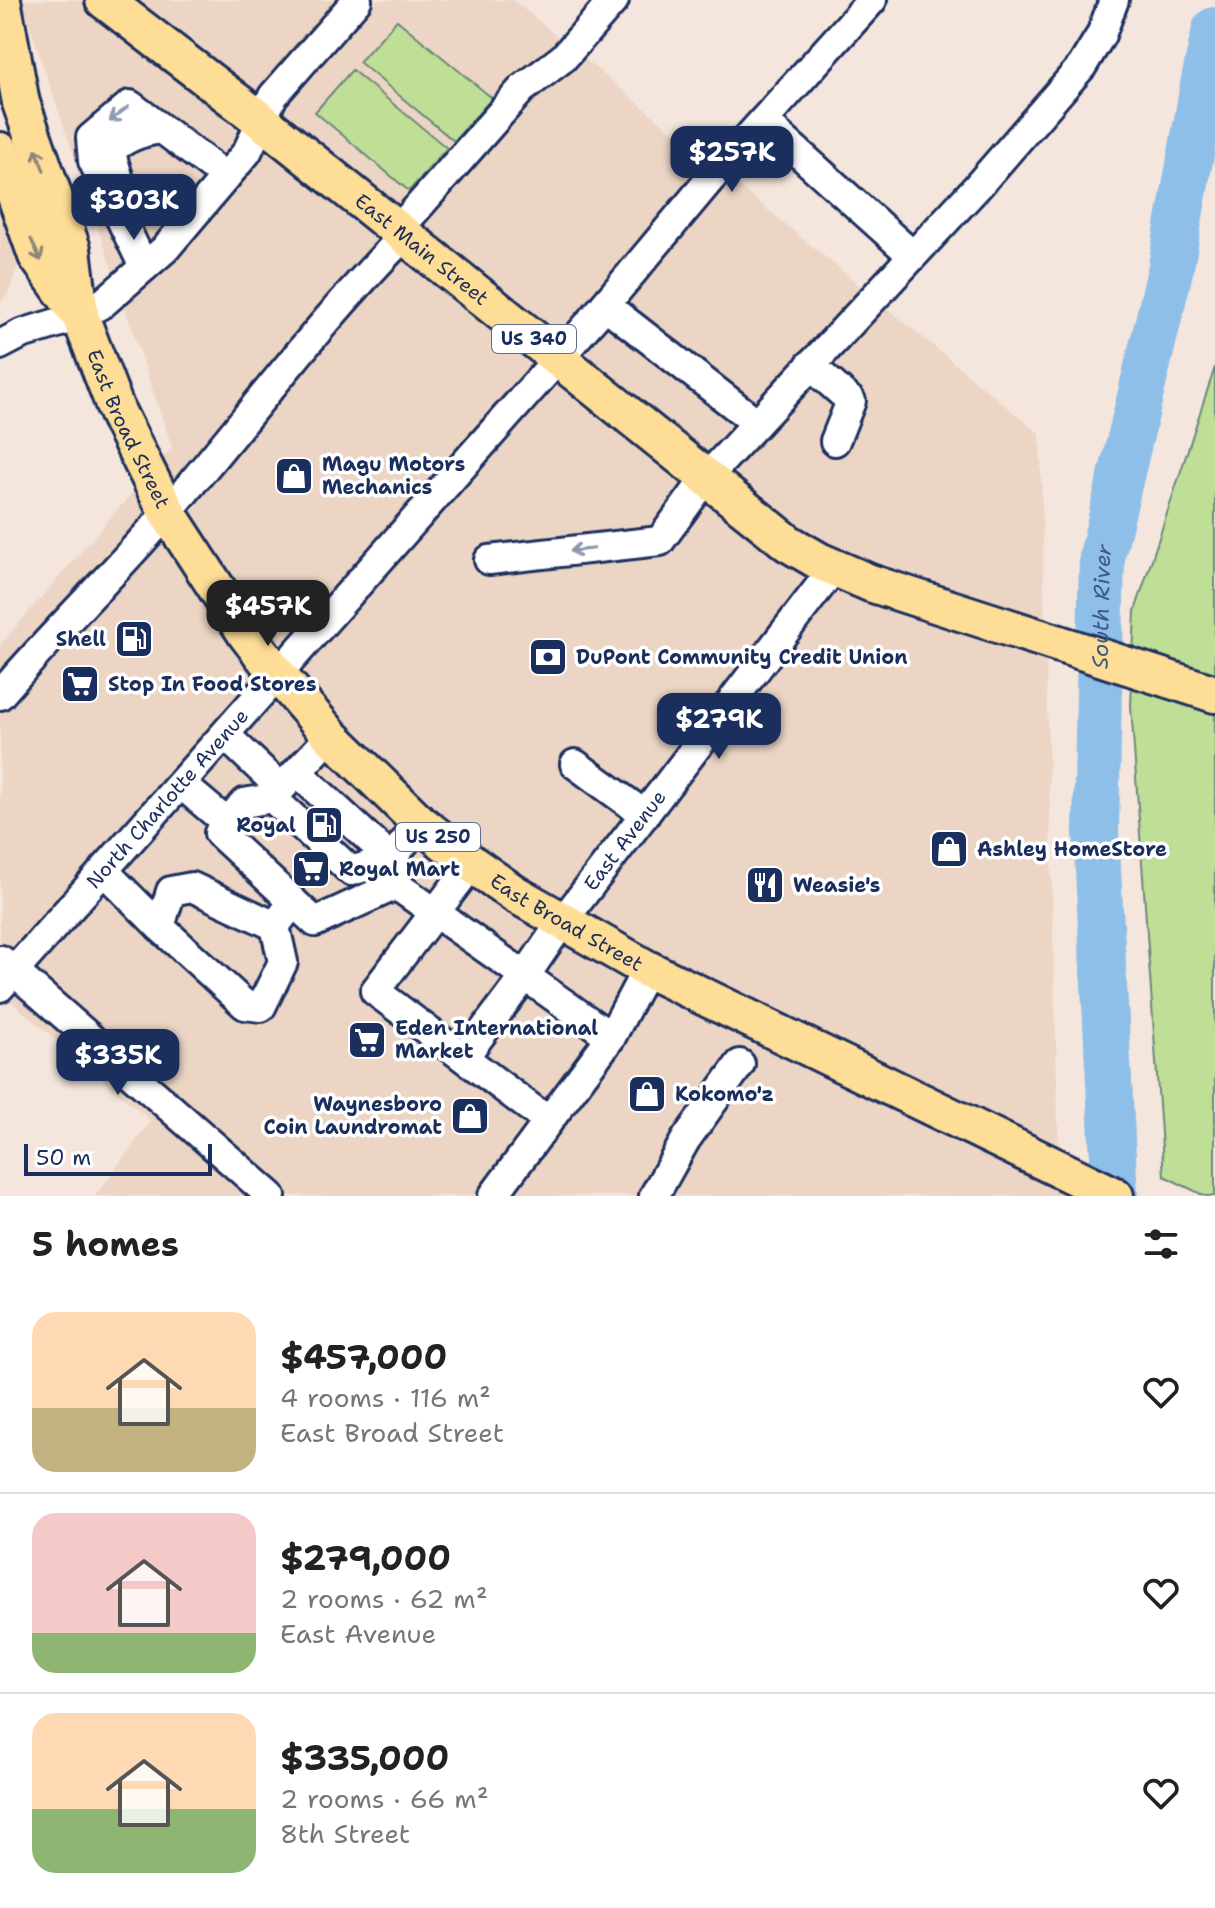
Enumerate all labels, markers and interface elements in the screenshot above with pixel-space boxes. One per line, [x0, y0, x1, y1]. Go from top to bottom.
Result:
one-way arrow [109, 105, 130, 123]
pin: $257K [676, 126, 788, 194]
text: $257K [688, 134, 776, 169]
one-way arrow [31, 148, 46, 173]
pin: $303K [78, 174, 190, 242]
text: $303K [89, 182, 179, 217]
street label: East Main Street [350, 188, 494, 311]
one-way arrow [30, 238, 45, 262]
road number: US 340 [492, 325, 576, 353]
street label: East Broad Street [81, 346, 176, 513]
place label: Magu Motors Mechanics [322, 451, 465, 500]
shop icon: Magu Motors Mechanics [273, 455, 315, 497]
water label: South River [1085, 541, 1119, 669]
one-way arrow [569, 542, 596, 557]
pin: $457K [212, 580, 324, 648]
text: $457K [225, 588, 311, 623]
fuel station icon: Shell [113, 618, 155, 660]
place label: Shell [56, 626, 106, 652]
bank icon: DuPont Community Credit Union [527, 636, 569, 678]
place label: DuPont Community Credit Union [576, 644, 908, 670]
supermarket icon: Stop In Food Stores [59, 663, 101, 705]
place label: Stop In Food Stores [108, 671, 316, 697]
pin: $279K [663, 693, 775, 761]
text: $279K [675, 701, 763, 736]
street label: North Charlotte Avenue [81, 703, 254, 894]
street label: East Avenue [578, 785, 672, 896]
fuel station icon: Royal [303, 804, 345, 846]
place label: Royal [236, 812, 296, 838]
road number: US 250 [396, 823, 480, 851]
shop icon: Ashley HomeStore [928, 828, 970, 870]
place label: Ashley HomeStore [977, 836, 1167, 862]
supermarket icon: Royal Mart [290, 848, 332, 890]
place label: Royal Mart [339, 856, 460, 882]
restaurant icon: Weasie's [744, 864, 786, 906]
street label: East Broad Street [485, 868, 648, 977]
place label: Weasie's [793, 872, 880, 898]
place label: Eden International Market [395, 1015, 598, 1064]
supermarket icon: Eden International Market [346, 1019, 388, 1061]
pin: $335K [62, 1029, 174, 1097]
text: $335K [74, 1037, 162, 1072]
shop icon: Kokomo'z [626, 1073, 668, 1115]
place label: Kokomo'z [675, 1081, 774, 1107]
place label: Waynesboro Coin Laundromat [264, 1091, 442, 1140]
shop icon: Waynesboro Coin Laundromat [449, 1095, 491, 1137]
scale bar [24, 1140, 212, 1176]
text: 50 m [36, 1143, 91, 1172]
text: 5 homes [32, 1221, 179, 1267]
icon: filters [1139, 1222, 1183, 1266]
text: $457,000 [280, 1334, 447, 1380]
icon: home [96, 1344, 192, 1440]
icon: heart [1139, 1370, 1183, 1414]
text: 4 rooms · 116 m² [280, 1380, 491, 1415]
text: East Broad Street [280, 1415, 504, 1450]
text: $279,000 [280, 1535, 451, 1581]
icon: home [96, 1545, 192, 1641]
icon: heart [1139, 1571, 1183, 1615]
text: 2 rooms · 62 m² [280, 1581, 488, 1616]
text: East Avenue [280, 1616, 436, 1651]
text: $335,000 [280, 1735, 449, 1781]
icon: home [96, 1745, 192, 1841]
icon: heart [1139, 1771, 1183, 1815]
text: 2 rooms · 66 m² [280, 1781, 489, 1816]
text: 8th Street [280, 1816, 410, 1851]

